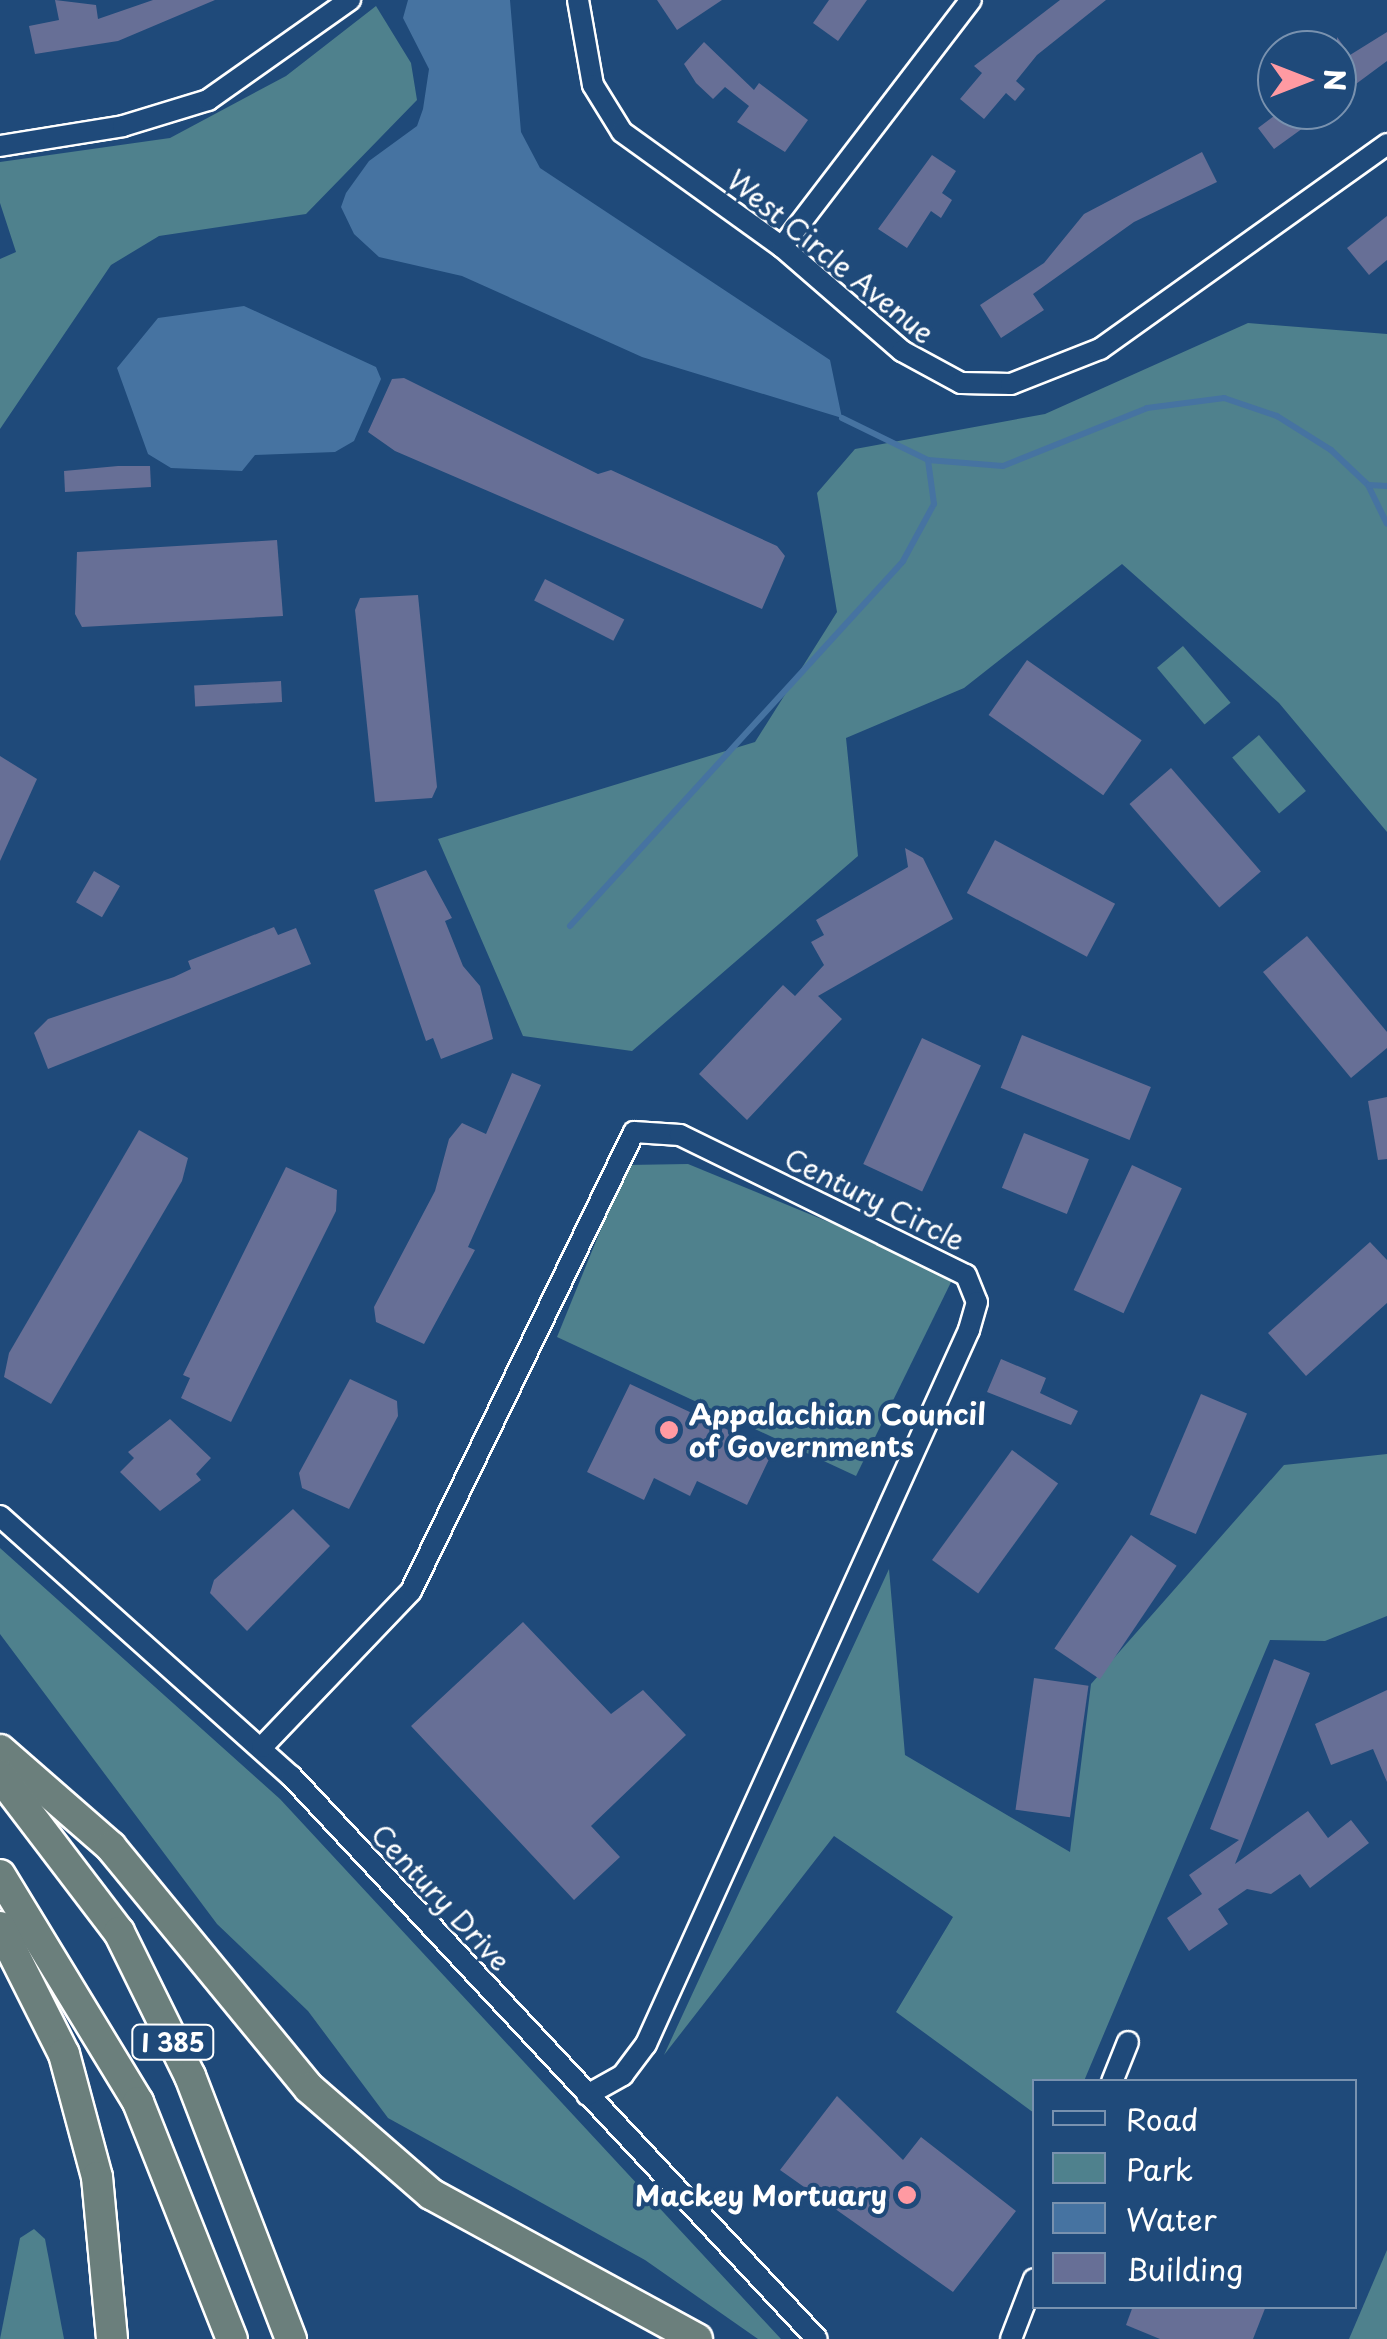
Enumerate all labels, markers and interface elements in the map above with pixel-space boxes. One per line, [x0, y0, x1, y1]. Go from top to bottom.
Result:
north arrow [1257, 30, 1357, 130]
text: N [1314, 69, 1357, 91]
street label: West Circle Avenue [720, 161, 942, 351]
street label: Century Circle [779, 1140, 971, 1258]
place label: Appalachian Council of Governments [689, 1397, 986, 1463]
marker: Appalachian Council of Governments [658, 1419, 680, 1441]
street label: Century Drive [364, 1816, 518, 1978]
road number: I 385 [130, 2022, 216, 2062]
legend [1032, 2079, 1357, 2309]
text: Road [1126, 2096, 1199, 2141]
text: Park [1126, 2146, 1193, 2191]
place label: Mackey Mortuary [633, 2178, 887, 2212]
marker: Mackey Mortuary [896, 2184, 918, 2206]
text: Water [1126, 2196, 1217, 2241]
text: Building [1126, 2246, 1243, 2291]

